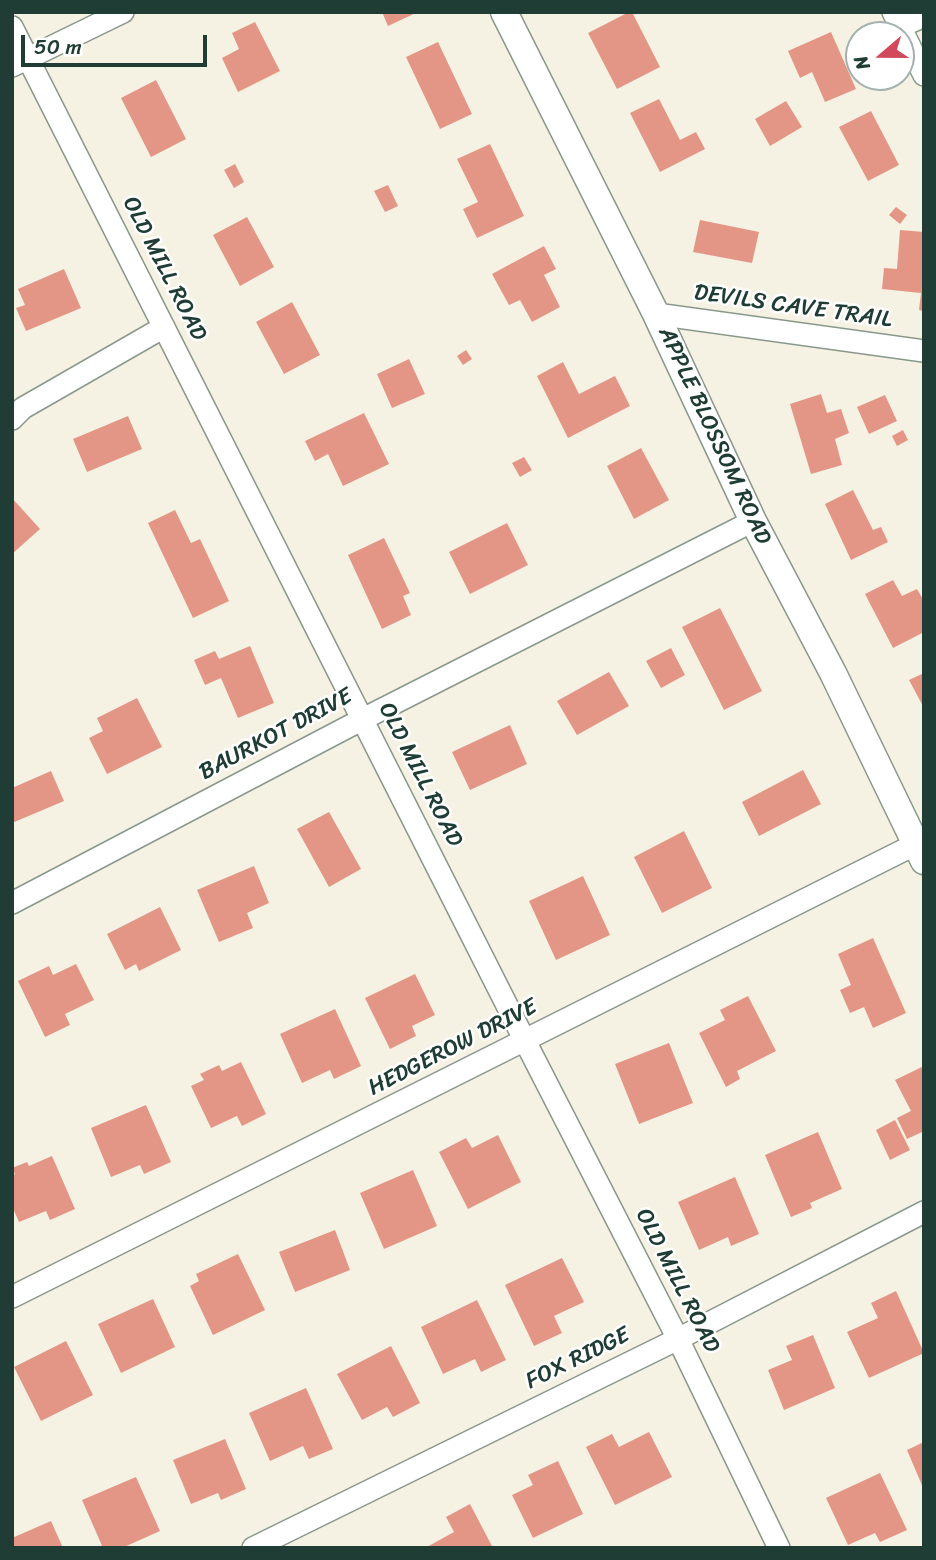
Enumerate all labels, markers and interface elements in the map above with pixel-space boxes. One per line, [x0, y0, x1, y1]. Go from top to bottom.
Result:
scale bar [24, 21, 210, 65]
north arrow [845, 21, 915, 91]
text: 50 m [34, 28, 82, 66]
text: N [844, 51, 879, 75]
street label: OLD MILL ROAD [116, 192, 212, 346]
street label: DEVILS CAVE TRAIL [692, 279, 894, 335]
street label: APPLE BLOSSOM ROAD [651, 323, 777, 549]
street label: BAURKOT DRIVE [195, 683, 357, 787]
street label: OLD MILL ROAD [372, 698, 468, 852]
street label: HEDGEROW DRIVE [364, 993, 542, 1103]
street label: OLD MILL ROAD [629, 1204, 725, 1358]
street label: FOX RIDGE [521, 1322, 635, 1396]

